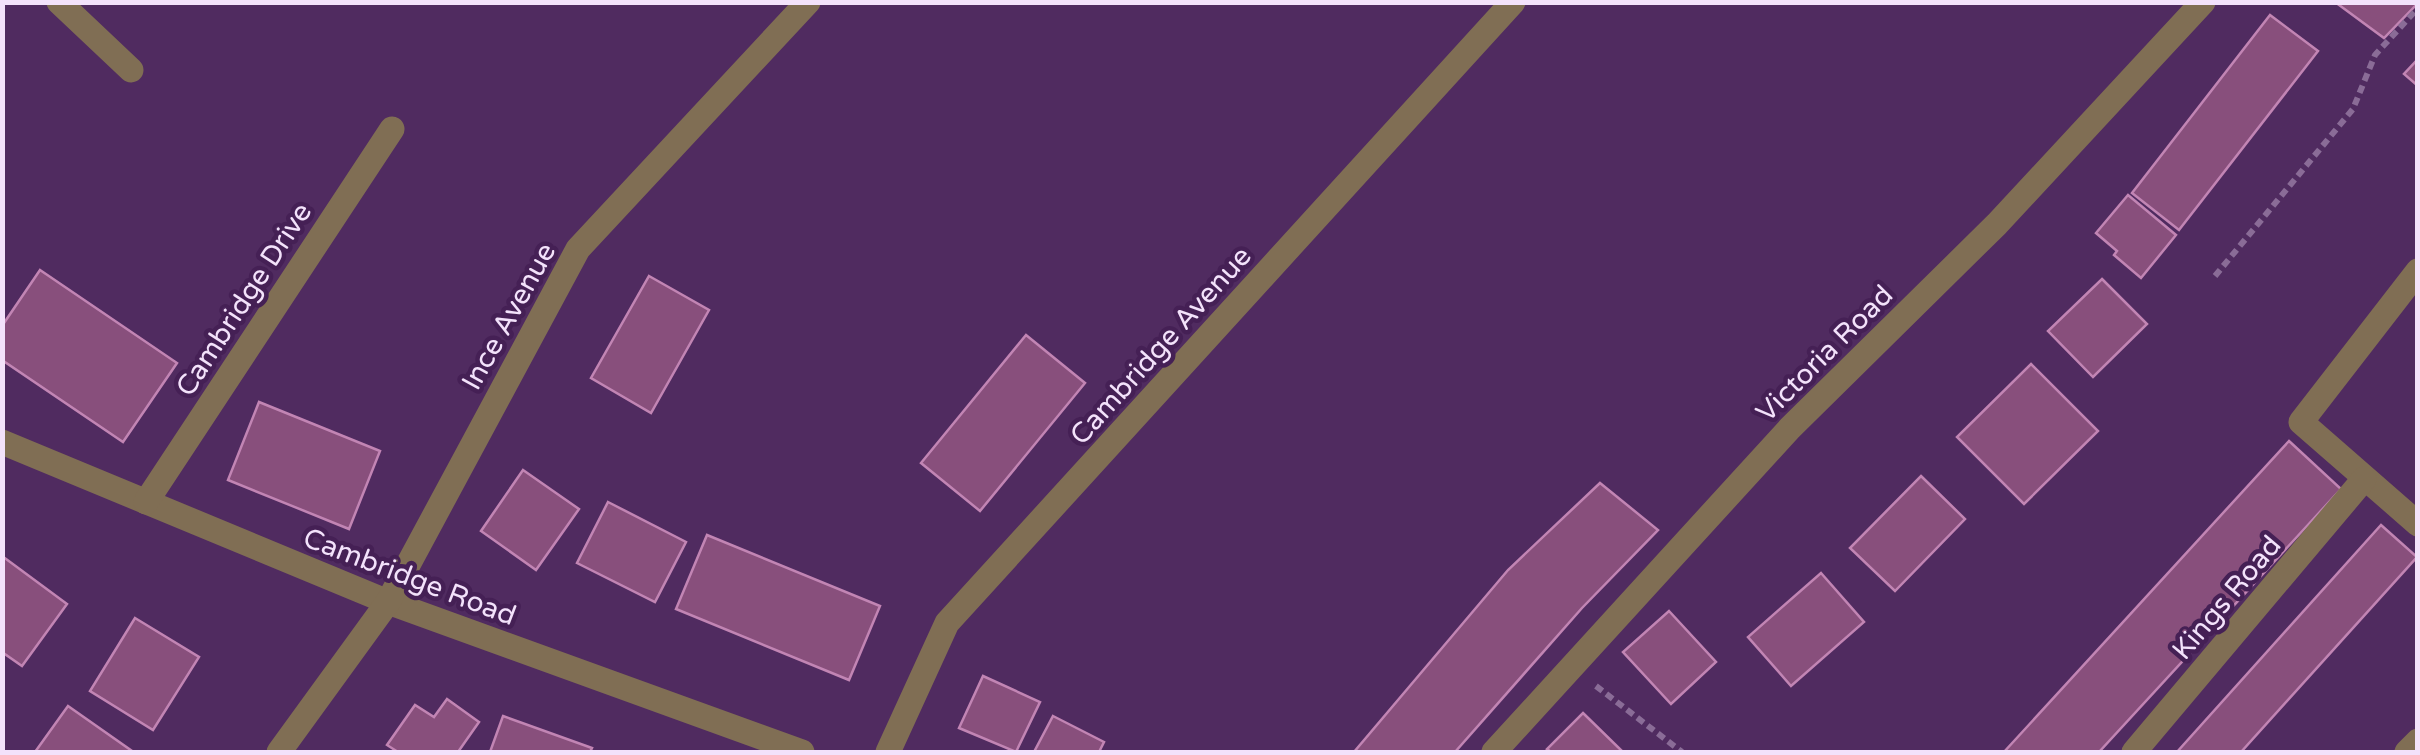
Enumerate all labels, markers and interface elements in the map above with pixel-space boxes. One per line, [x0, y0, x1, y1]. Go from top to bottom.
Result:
street label: Cambridge Drive [169, 196, 319, 403]
street label: Ince Avenue [455, 237, 563, 396]
street label: Cambridge Avenue [1063, 240, 1259, 452]
street label: Victoria Road [1749, 278, 1900, 429]
street label: Cambridge Road [298, 521, 521, 633]
street label: Kings Road [2165, 529, 2288, 667]

